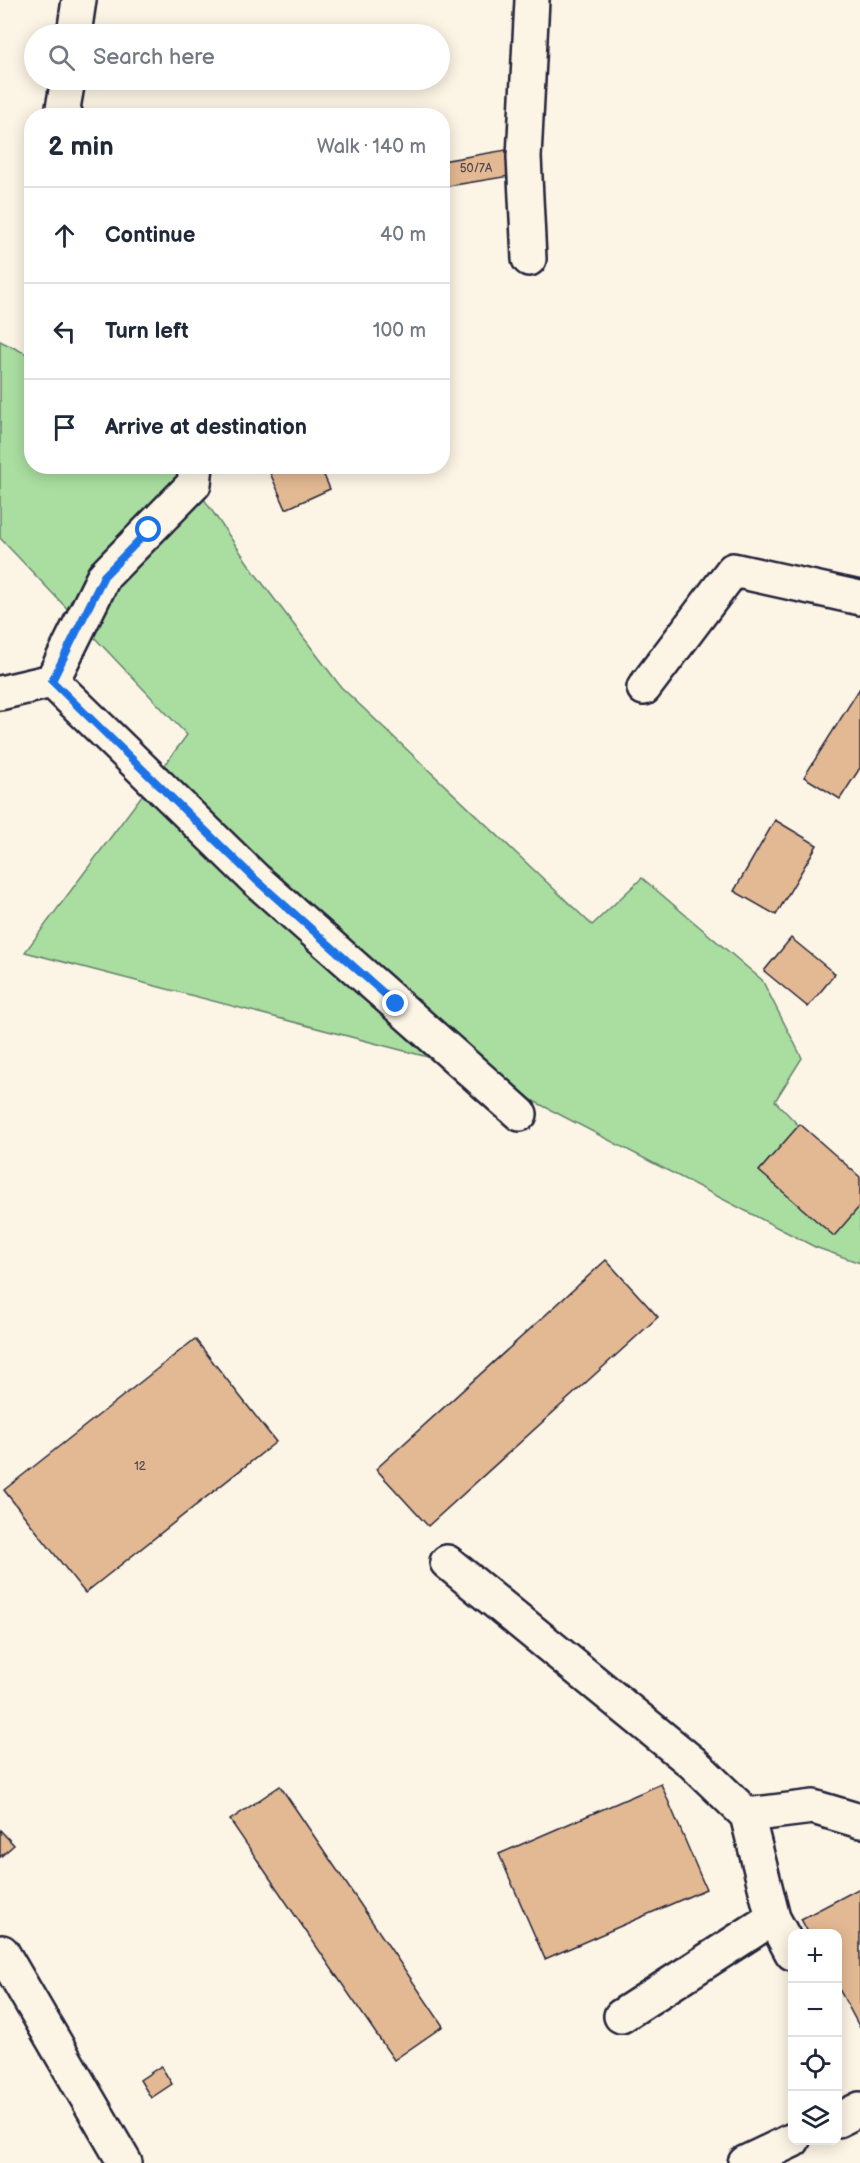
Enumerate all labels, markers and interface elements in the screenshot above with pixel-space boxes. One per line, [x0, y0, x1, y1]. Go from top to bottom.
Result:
search box [24, 24, 450, 90]
icon: search [45, 41, 78, 74]
text: Search here [93, 44, 215, 71]
text: 2 min [48, 132, 114, 163]
text: Walk · 140 m [317, 135, 426, 159]
house number: 50/7А [460, 161, 493, 176]
icon: ahead [48, 219, 81, 252]
text: Continue [105, 222, 195, 249]
text: 40 m [380, 223, 426, 247]
icon: left [48, 315, 81, 348]
text: Turn left [105, 318, 189, 345]
text: 100 m [373, 319, 426, 343]
icon: arrive [48, 411, 81, 444]
text: Arrive at destination [105, 414, 307, 441]
route start [135, 516, 161, 542]
route end [382, 990, 408, 1016]
house number: 12 [134, 1459, 146, 1474]
map controls [788, 1929, 842, 2145]
button: + [788, 1929, 842, 1983]
button: − [788, 1983, 842, 2037]
button: locate [788, 2037, 842, 2091]
button: layers [788, 2091, 842, 2145]

